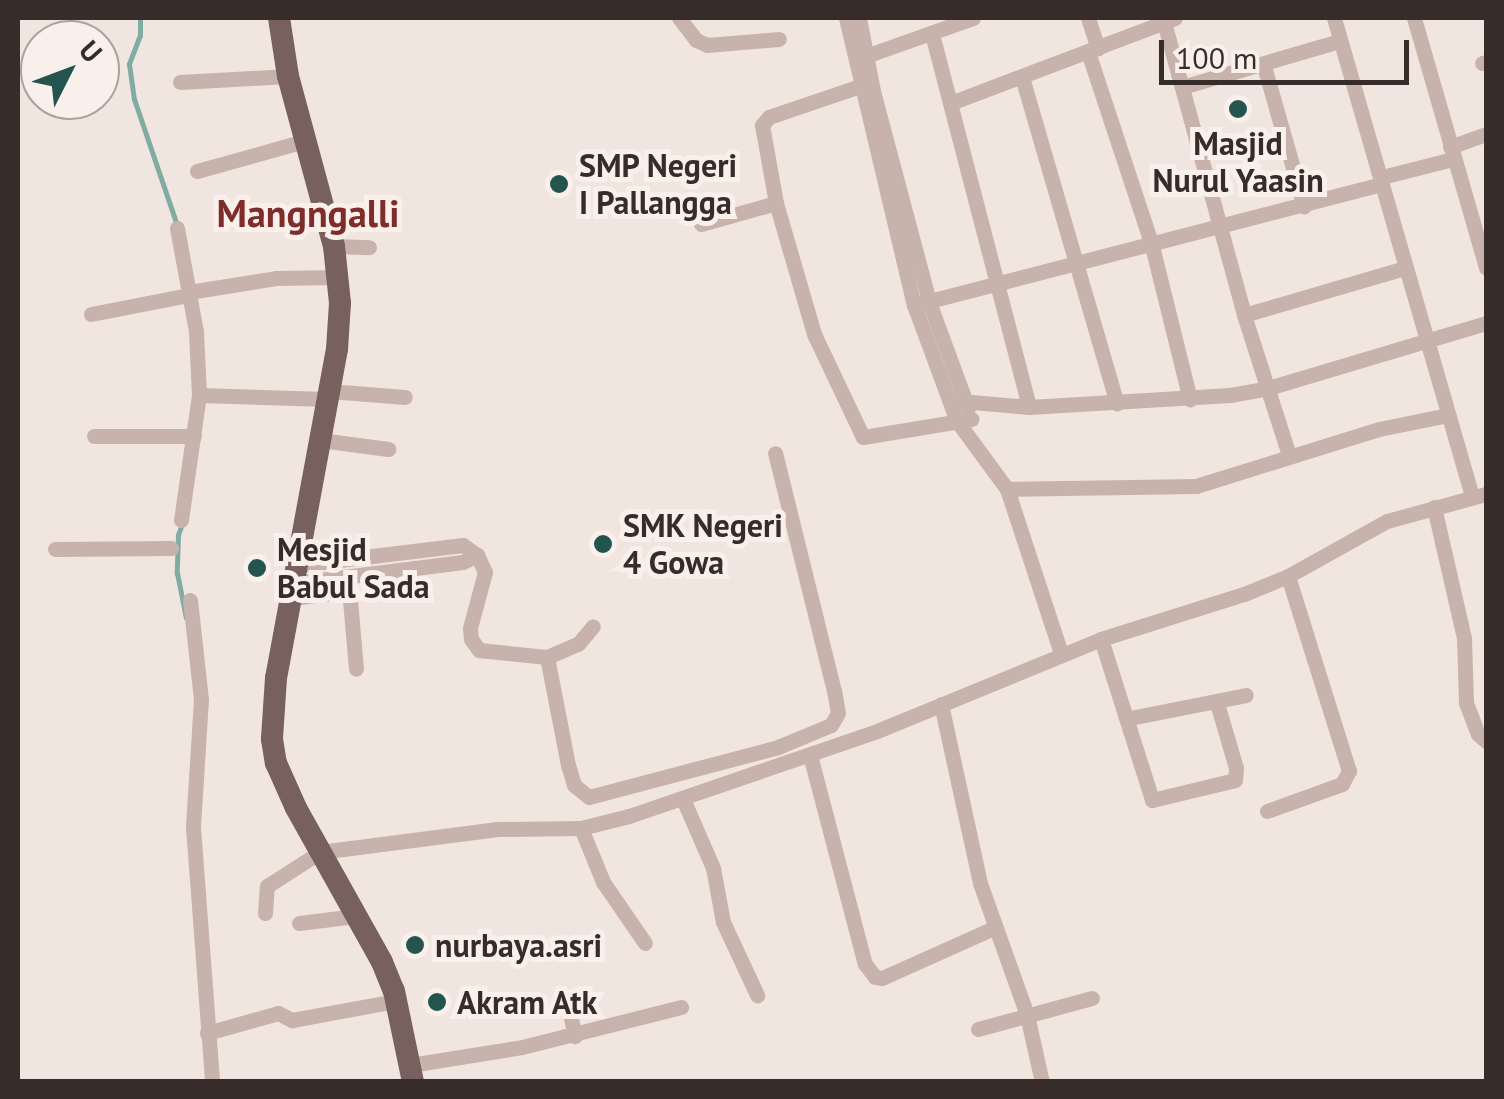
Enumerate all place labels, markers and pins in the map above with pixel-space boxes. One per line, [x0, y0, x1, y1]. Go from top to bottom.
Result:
marker: Masjid Nurul Yaasin [1227, 98, 1249, 120]
place label: Masjid Nurul Yaasin [1152, 125, 1324, 200]
place label: SMP Negeri I Pallangga [579, 147, 738, 222]
marker: SMP Negeri I Pallangga [548, 173, 570, 195]
place label: SMK Negeri 4 Gowa [623, 507, 784, 582]
place label: Mesjid Babul Sada [277, 531, 430, 606]
marker: SMK Negeri 4 Gowa [592, 533, 614, 555]
marker: Mesjid Babul Sada [246, 557, 268, 579]
place label: nurbaya.asri [435, 926, 602, 964]
marker: nurbaya.asri [404, 934, 426, 956]
place label: Akram Atk [457, 983, 598, 1021]
marker: Akram Atk [426, 991, 448, 1013]

